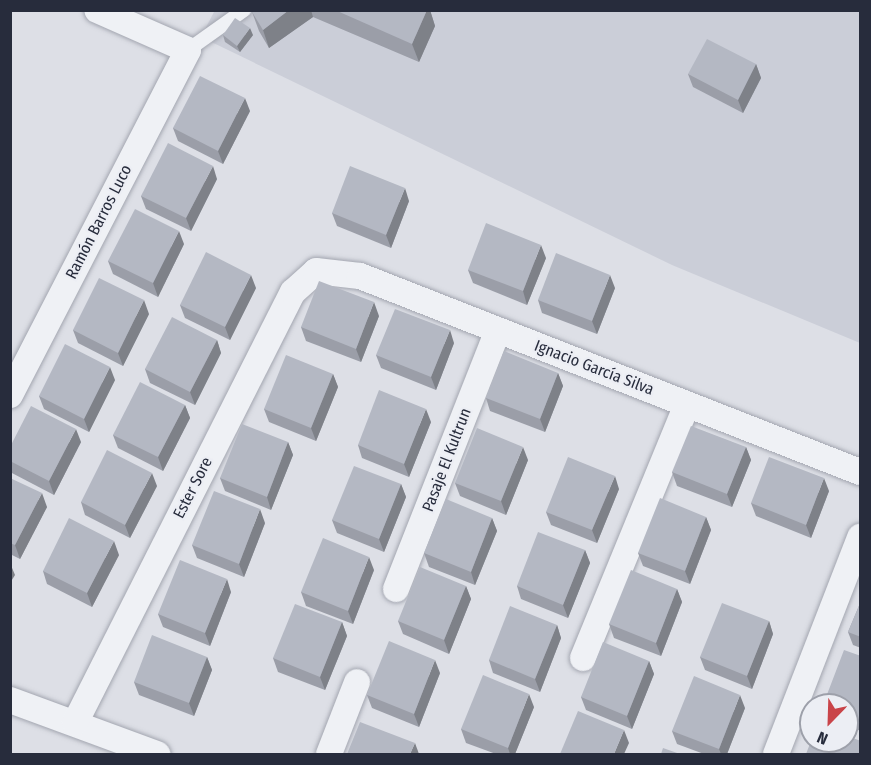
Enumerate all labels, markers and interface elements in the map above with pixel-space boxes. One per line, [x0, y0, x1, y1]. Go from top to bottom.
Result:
street label: Ramón Barros Luco [62, 162, 136, 282]
street label: Ignacio García Silva [532, 336, 656, 400]
street label: Pasaje El Kultrun [418, 406, 476, 514]
street label: Ester Sore [169, 454, 217, 522]
north arrow [799, 693, 859, 753]
text: N [814, 728, 831, 749]

